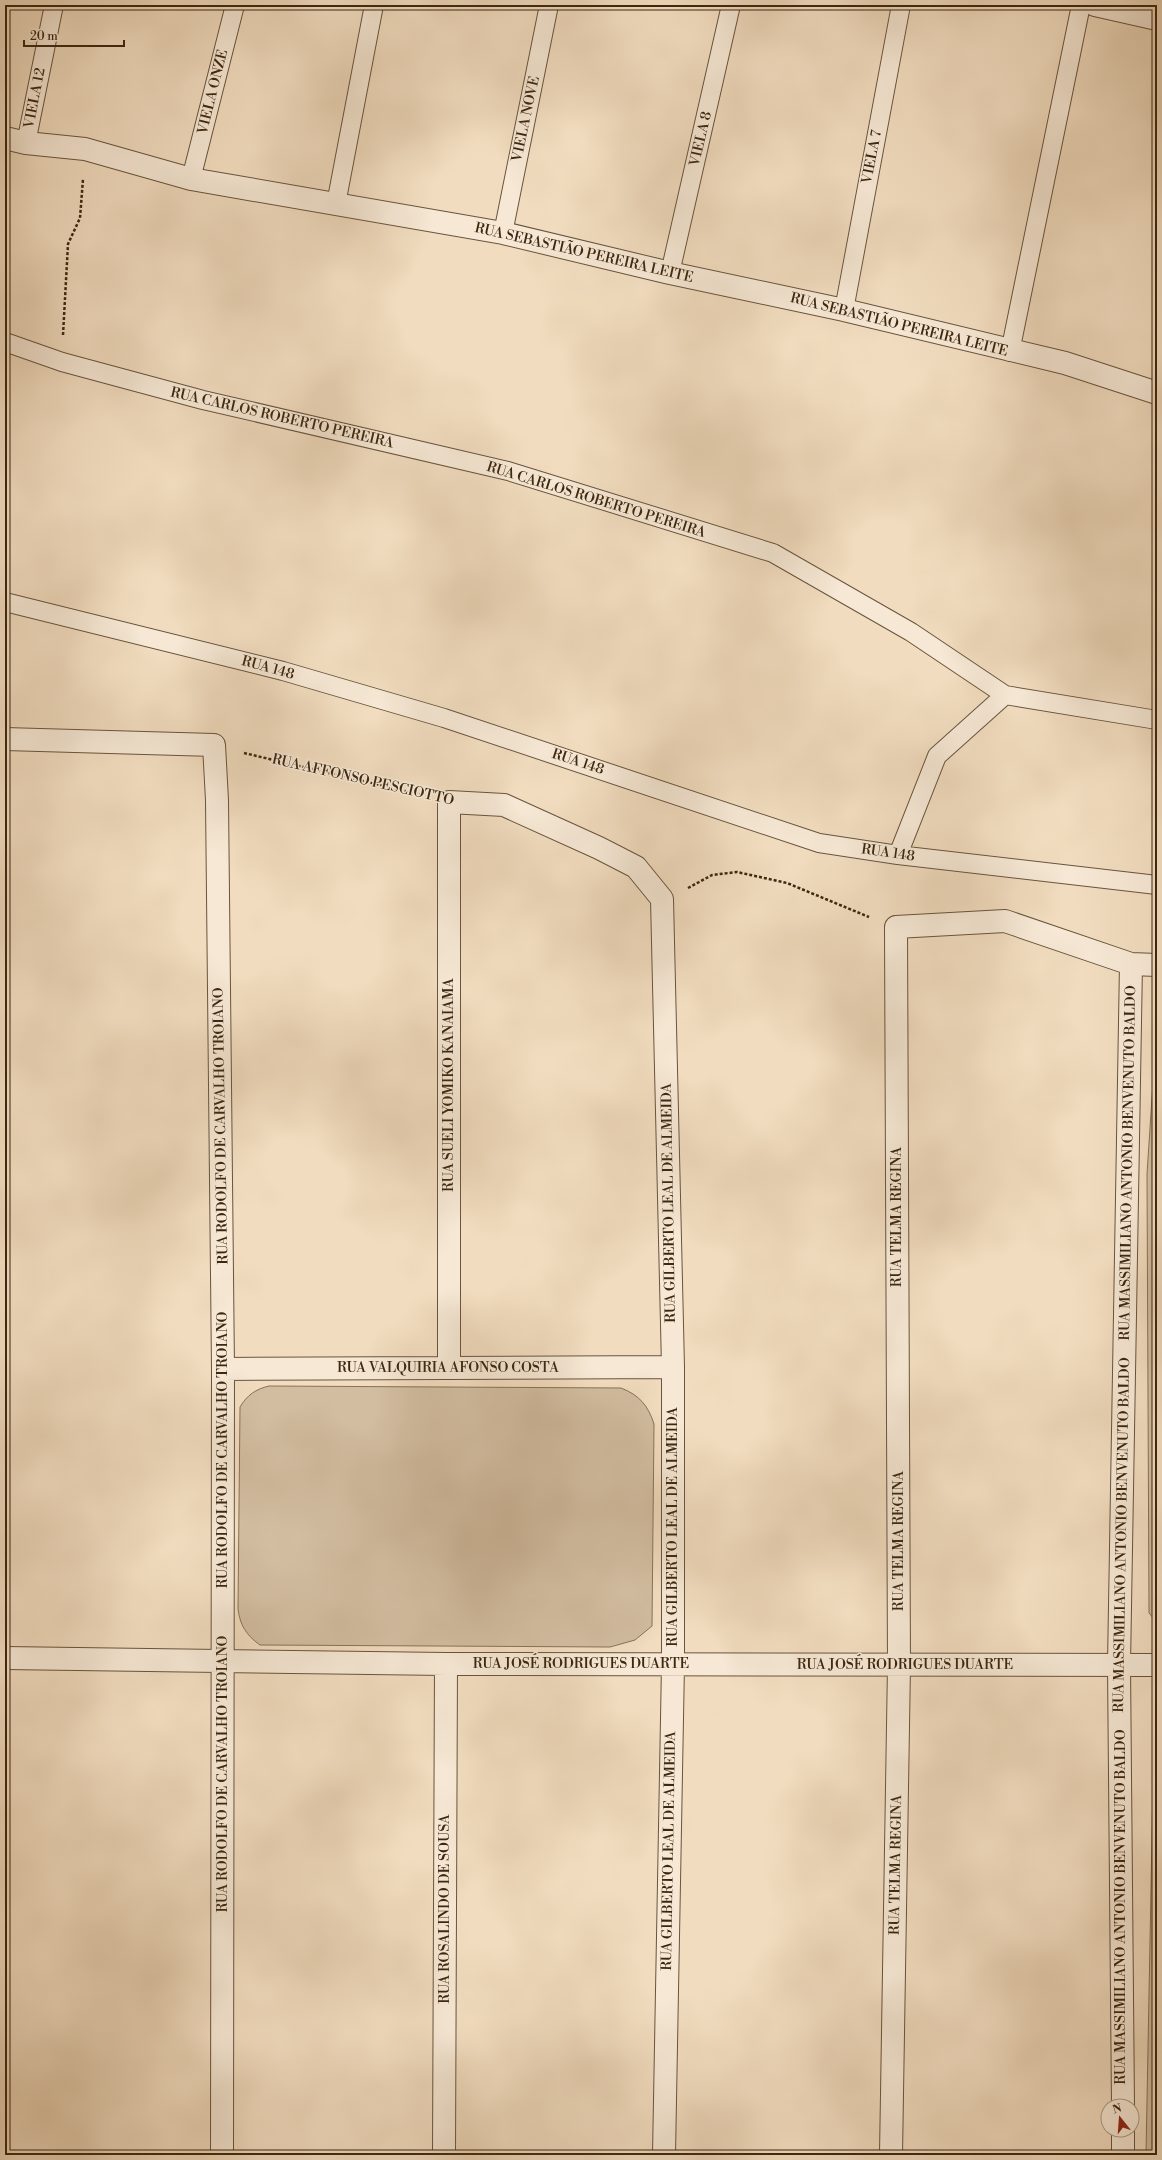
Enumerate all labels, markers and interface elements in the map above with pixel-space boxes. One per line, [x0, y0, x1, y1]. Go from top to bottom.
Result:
scale bar [24, 22, 124, 48]
text: 20 m [30, 29, 58, 44]
street label: VIELA ONZE [194, 48, 232, 137]
street label: VIELA 12 [20, 66, 50, 131]
street label: VIELA NOVE [508, 75, 544, 164]
street label: VIELA 8 [686, 110, 716, 169]
street label: VIELA 7 [858, 129, 886, 186]
street label: RUA SEBASTIÃO PEREIRA LEITE [473, 217, 696, 287]
street label: RUA SEBASTIÃO PEREIRA LEITE [788, 287, 1010, 361]
street label: RUA CARLOS ROBERTO PEREIRA [169, 384, 396, 453]
street label: RUA CARLOS ROBERTO PEREIRA [484, 458, 708, 542]
street label: RUA 148 [240, 652, 296, 684]
street label: RUA 148 [550, 745, 606, 779]
street label: RUA AFFONSO PESCIOTTO [270, 750, 456, 810]
street label: RUA 148 [860, 840, 916, 866]
street label: RUA SUELI YOMIKO KANAIAMA [440, 978, 458, 1192]
street label: RUA MASSIMILIANO ANTONIO BENVENUTO BALDO [1116, 985, 1140, 1341]
street label: RUA RODOLFO DE CARVALHO TROIANO [210, 987, 232, 1265]
street label: RUA GILBERTO LEAL DE ALMEIDA [658, 1083, 680, 1323]
street label: RUA TELMA REGINA [888, 1146, 906, 1287]
street label: RUA RODOLFO DE CARVALHO TROIANO [214, 1311, 232, 1589]
street label: RUA MASSIMILIANO ANTONIO BENVENUTO BALDO [1110, 1357, 1134, 1713]
street label: RUA VALQUIRIA AFONSO COSTA [337, 1359, 559, 1377]
street label: RUA GILBERTO LEAL DE ALMEIDA [664, 1407, 682, 1647]
street label: RUA TELMA REGINA [890, 1470, 908, 1611]
street label: RUA RODOLFO DE CARVALHO TROIANO [214, 1635, 232, 1913]
street label: RUA JOSÉ RODRIGUES DUARTE [473, 1653, 689, 1673]
street label: RUA JOSÉ RODRIGUES DUARTE [797, 1654, 1013, 1674]
street label: RUA MASSIMILIANO ANTONIO BENVENUTO BALDO [1112, 1729, 1130, 2085]
street label: RUA GILBERTO LEAL DE ALMEIDA [658, 1731, 680, 1971]
street label: RUA TELMA REGINA [886, 1794, 906, 1935]
street label: RUA ROSALINDO DE SOUSA [436, 1814, 454, 2004]
north arrow [1100, 2098, 1140, 2138]
text: N [1111, 2101, 1124, 2117]

